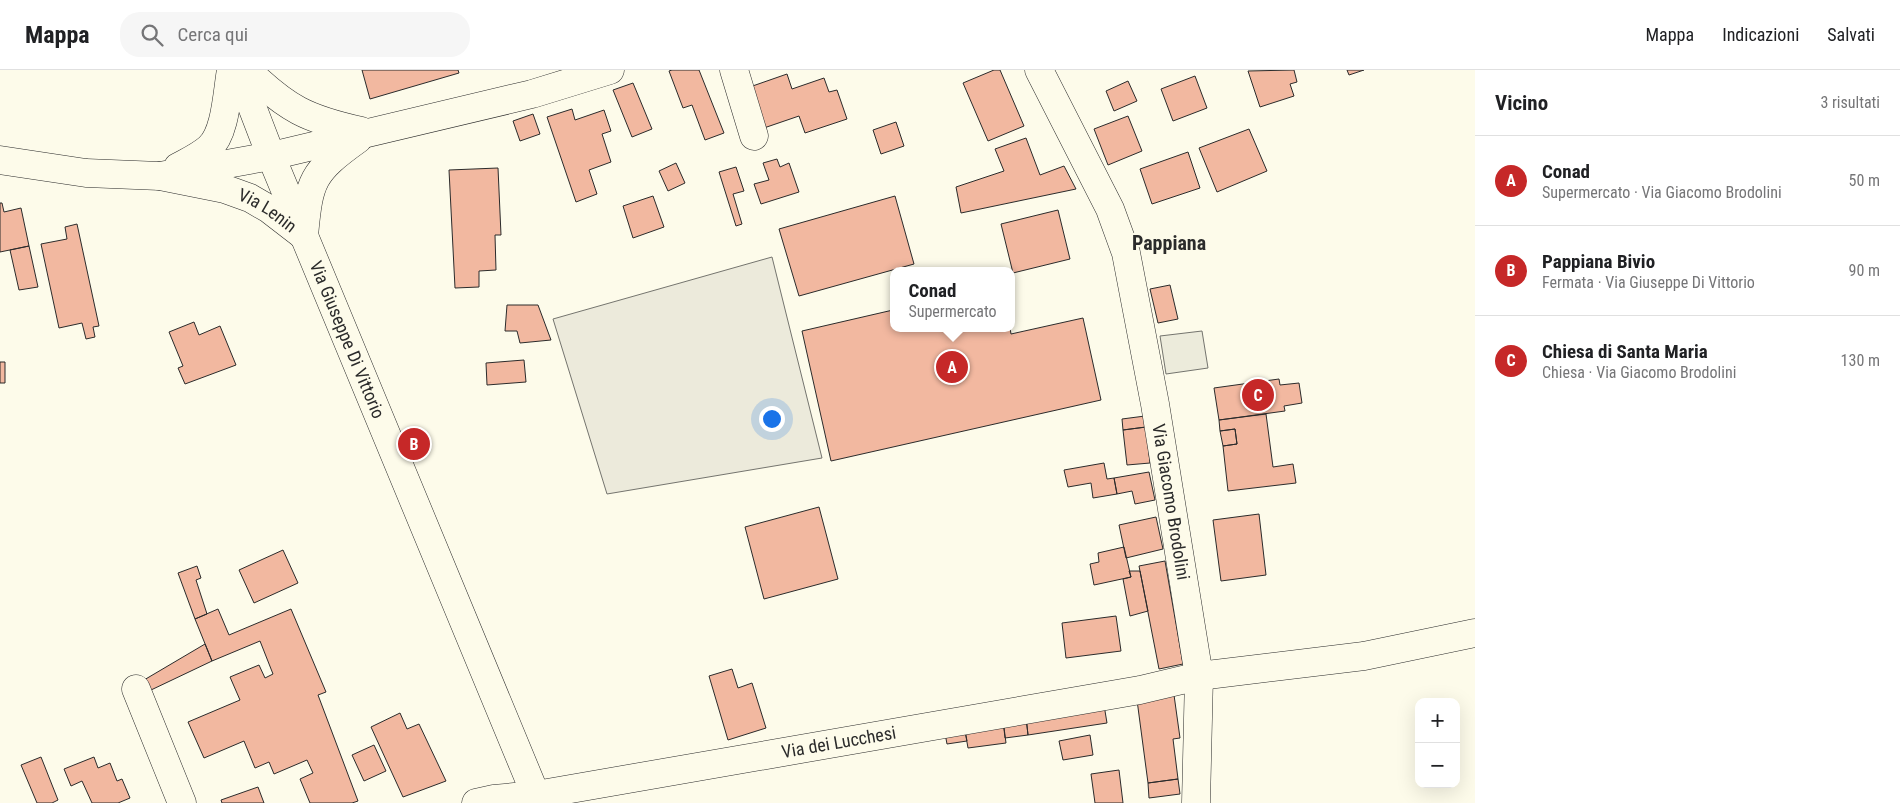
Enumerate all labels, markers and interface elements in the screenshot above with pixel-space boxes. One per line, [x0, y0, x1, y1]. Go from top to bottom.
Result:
search box [120, 12, 470, 57]
text: Mappa [25, 21, 90, 49]
icon: search [138, 21, 166, 49]
text: Cerca qui [178, 23, 248, 46]
text: Mappa [1646, 24, 1694, 45]
text: Indicazioni [1722, 24, 1799, 45]
text: Salvati [1827, 24, 1875, 45]
text: Vicino [1495, 91, 1548, 115]
text: 3 risultati [1820, 93, 1880, 112]
text: Conad [1542, 160, 1590, 183]
text: A [1506, 171, 1516, 190]
text: 50 m [1848, 171, 1880, 190]
text: Supermercato · Via Giacomo Brodolini [1542, 183, 1782, 202]
street label: Via Lenin [236, 184, 301, 236]
district label: Pappiana [1132, 231, 1206, 255]
text: Pappiana Bivio [1542, 250, 1655, 273]
street label: Via Giuseppe Di Vittorio [306, 258, 390, 421]
text: B [1507, 261, 1515, 280]
text: 90 m [1848, 261, 1880, 280]
popup [890, 267, 1015, 332]
text: Fermata · Via Giuseppe Di Vittorio [1542, 273, 1755, 292]
text: Conad [908, 279, 956, 302]
text: Supermercato [908, 302, 997, 321]
text: Chiesa di Santa Maria [1542, 340, 1708, 363]
pin: A [936, 348, 968, 386]
text: C [1506, 351, 1516, 370]
text: 130 m [1841, 351, 1880, 370]
text: Chiesa · Via Giacomo Brodolini [1542, 363, 1736, 382]
pin: C [1242, 376, 1274, 414]
your location [759, 406, 785, 432]
street label: Via Giacomo Brodolini [1148, 422, 1194, 582]
pin: B [398, 425, 430, 463]
map controls [1415, 698, 1460, 788]
button: + [1415, 698, 1460, 743]
street label: Via dei Lucchesi [780, 722, 898, 762]
button: − [1415, 743, 1460, 788]

